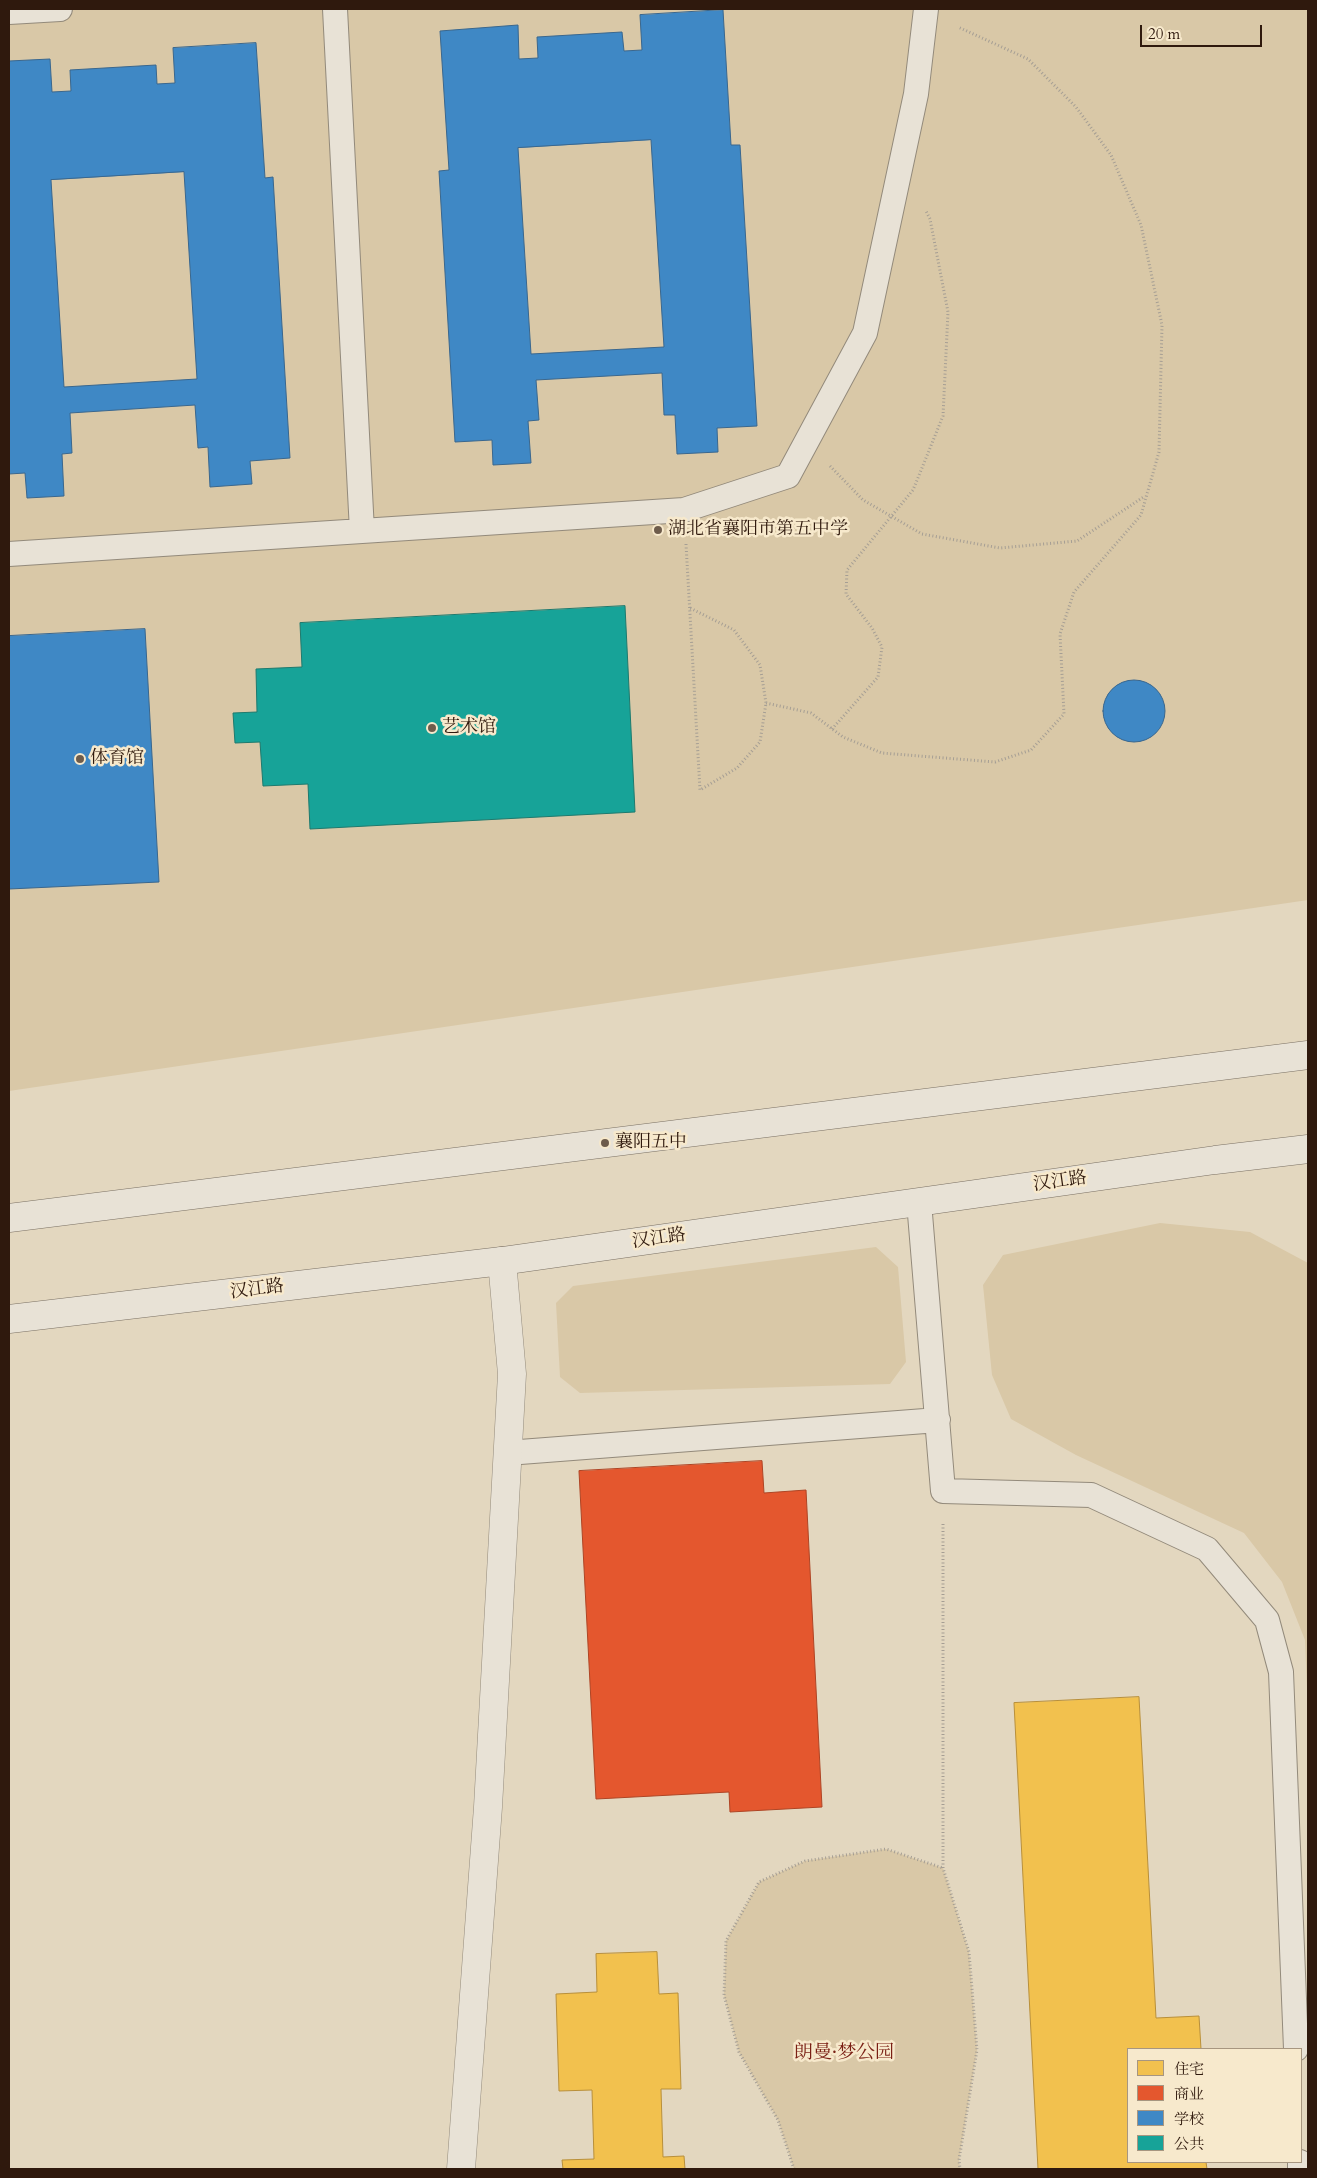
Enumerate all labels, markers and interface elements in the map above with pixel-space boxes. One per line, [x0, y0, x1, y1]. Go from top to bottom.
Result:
scale bar [1142, 15, 1264, 47]
text: 20 m [1148, 24, 1180, 44]
place label: 湖北省襄阳市第五中学 [668, 519, 848, 541]
marker: 湖北省襄阳市第五中学 [652, 524, 664, 536]
place label: 艺术馆 [442, 717, 496, 739]
marker: 艺术馆 [426, 722, 438, 734]
place label: 体育馆 [90, 748, 144, 770]
marker: 体育馆 [74, 753, 86, 765]
place label: 襄阳五中 [615, 1132, 687, 1154]
marker: 襄阳五中 [599, 1137, 611, 1149]
street label: 汉江路 [1032, 1168, 1088, 1196]
street label: 汉江路 [631, 1225, 687, 1253]
street label: 汉江路 [229, 1276, 285, 1304]
district label: 朗曼·梦公园 [794, 2043, 894, 2065]
legend [1127, 2048, 1302, 2163]
text: 住宅 [1174, 2059, 1204, 2079]
text: 商业 [1174, 2084, 1204, 2104]
text: 学校 [1174, 2109, 1204, 2129]
text: 公共 [1174, 2134, 1204, 2154]

